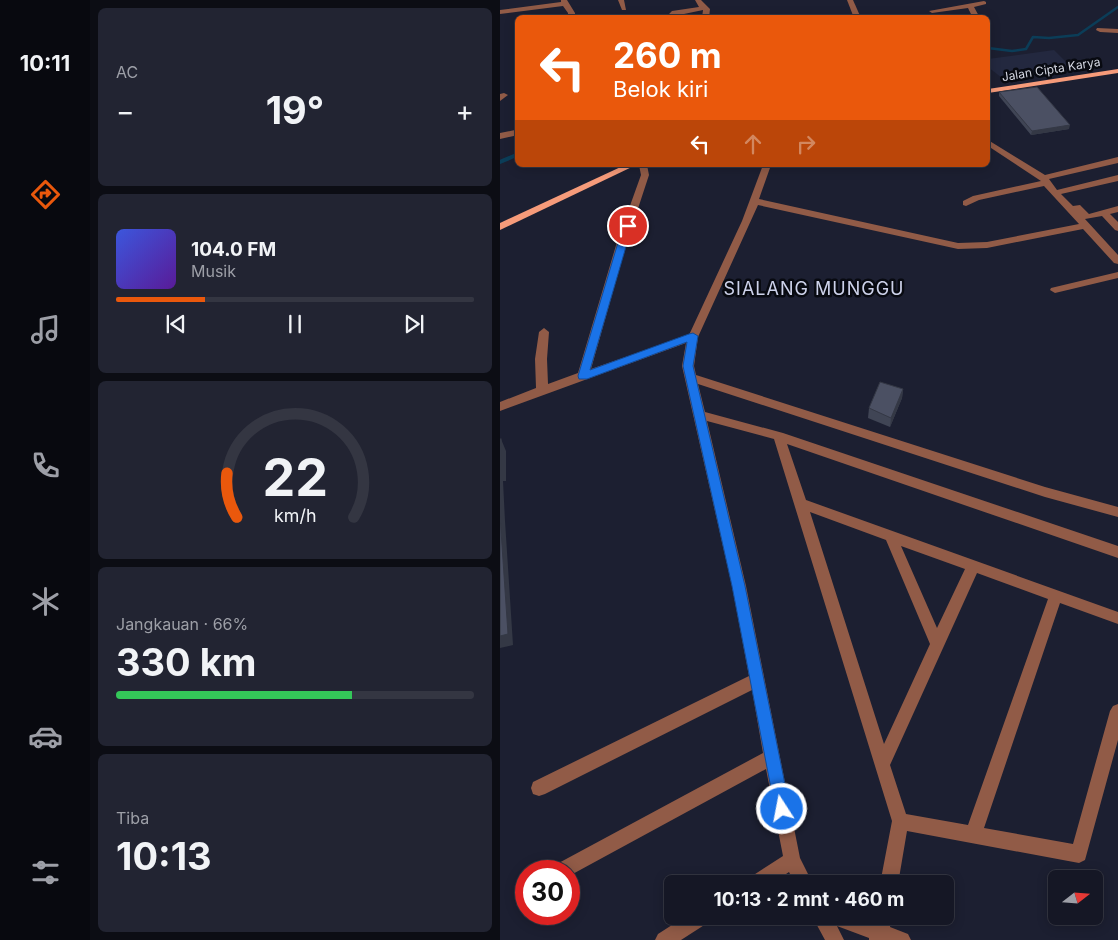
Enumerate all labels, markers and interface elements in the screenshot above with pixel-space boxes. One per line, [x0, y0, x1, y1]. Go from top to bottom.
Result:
text: 260 m [613, 34, 722, 76]
icon: left [530, 35, 595, 100]
text: 10:11 [20, 50, 70, 76]
street label: Jalan Cipta Karya [1001, 54, 1101, 84]
text: AC [116, 62, 138, 82]
text: Belok kiri [613, 76, 708, 102]
text: 19° [266, 87, 324, 133]
text: − [116, 94, 135, 128]
text: + [455, 94, 474, 128]
icon: left [686, 130, 714, 158]
icon: ahead [739, 130, 767, 158]
icon: right [792, 130, 820, 158]
icon: directions [28, 177, 63, 212]
pin [607, 205, 649, 247]
icon: arrive [614, 212, 642, 240]
text: 104.0 FM [191, 238, 276, 261]
text: Musik [191, 261, 236, 281]
district label: SIALANG MUNGGU [724, 278, 904, 299]
icon: previous [162, 310, 190, 338]
icon: pause [281, 310, 309, 338]
icon: next [400, 310, 428, 338]
icon: music [28, 312, 63, 347]
text: 22 [262, 446, 328, 509]
icon: phone [28, 448, 63, 483]
text: km/h [274, 505, 316, 526]
icon: climate [28, 584, 63, 619]
text: Jangkauan · 66% [116, 614, 248, 634]
text: 330 km [116, 639, 256, 685]
icon: car [28, 719, 63, 754]
position arrow [755, 782, 807, 834]
text: Tiba [116, 808, 149, 828]
text: 10:13 [116, 833, 212, 879]
icon: filters [28, 855, 63, 890]
speed limit sign: 30 [515, 860, 580, 925]
north arrow [1048, 870, 1102, 925]
map controls [1048, 870, 1103, 925]
text: 10:13 · 2 mnt · 460 m [714, 888, 904, 911]

